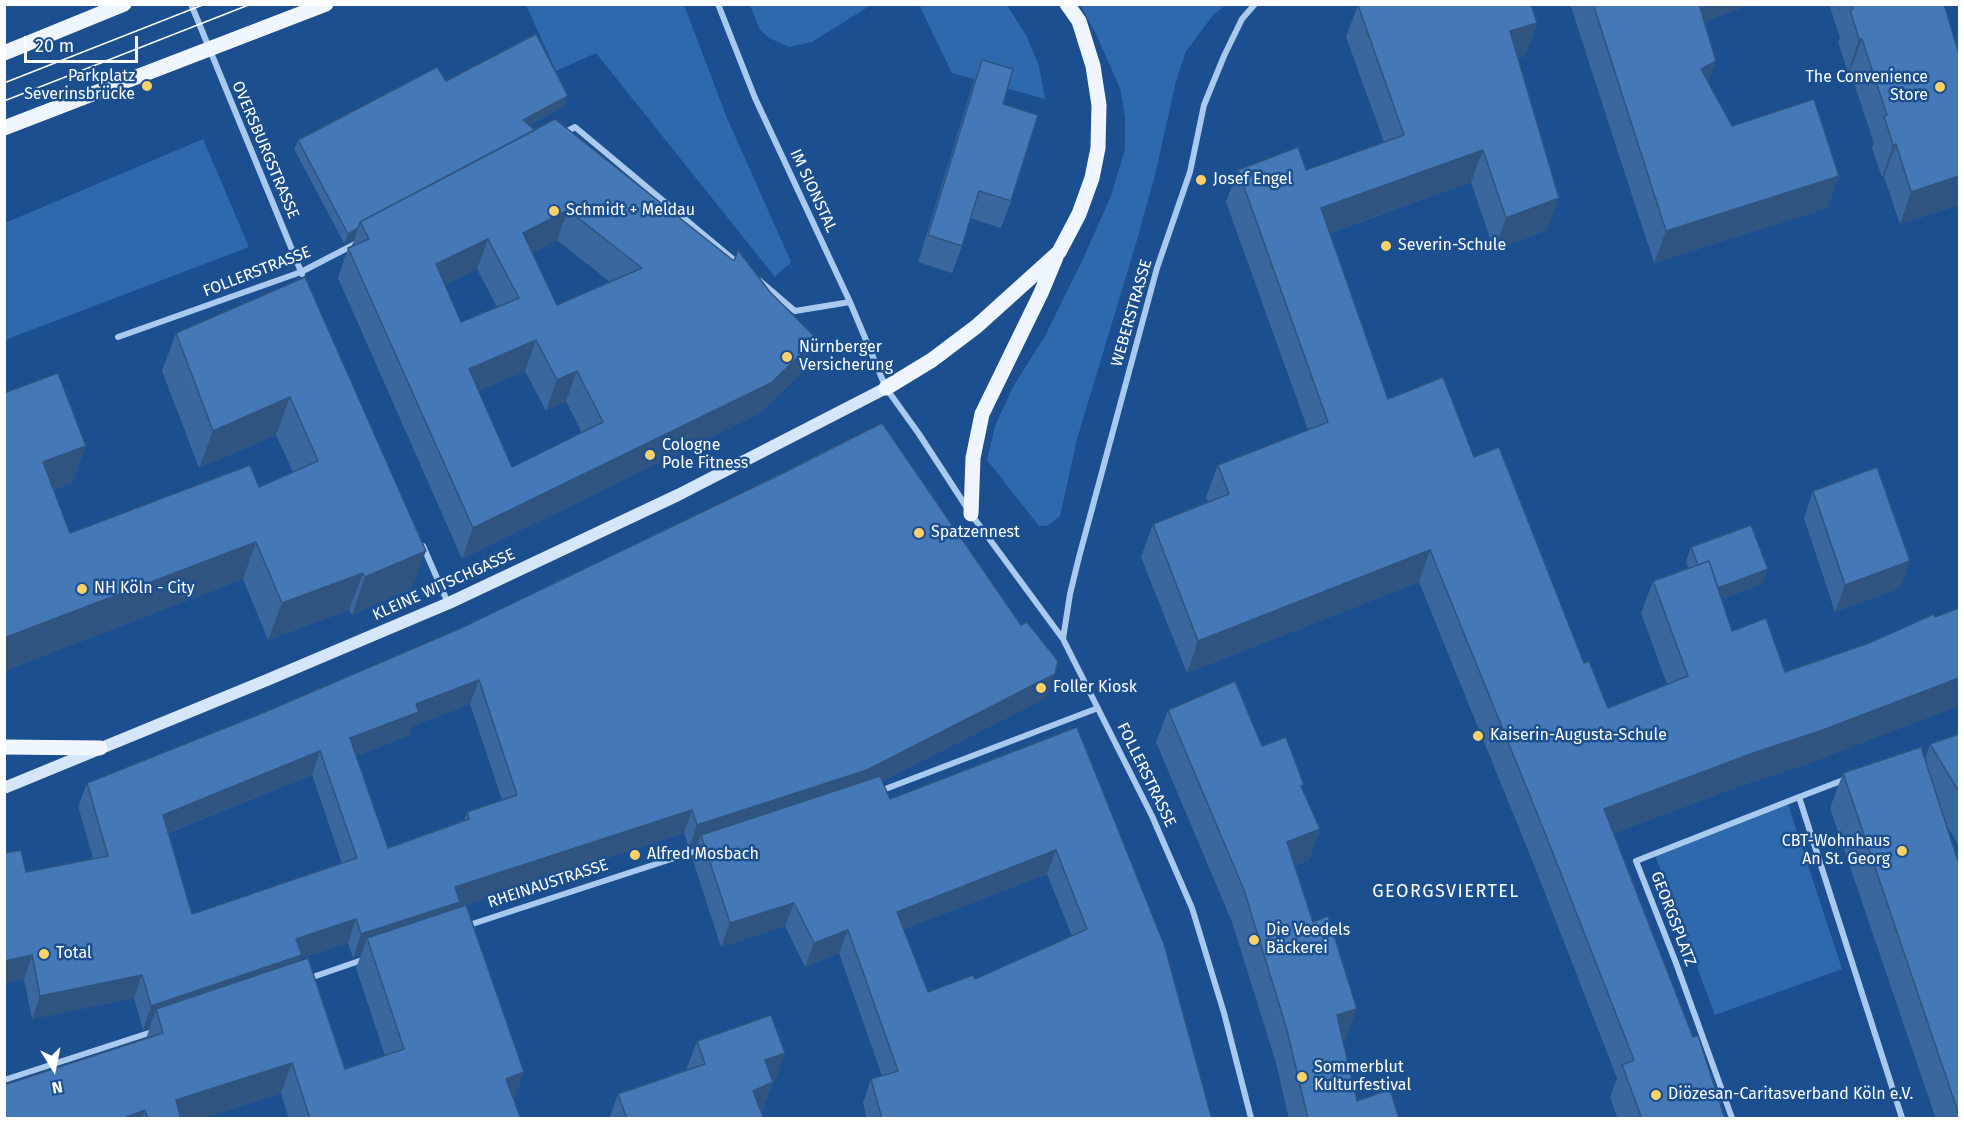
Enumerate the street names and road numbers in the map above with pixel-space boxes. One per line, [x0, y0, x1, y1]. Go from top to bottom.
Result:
street label: OVERSBURGSTRASSE [227, 78, 303, 222]
street label: IM SIONSTAL [785, 146, 841, 236]
street label: FOLLERSTRASSE [200, 243, 314, 301]
street label: WEBERSTRASSE [1107, 257, 1157, 369]
street label: KLEINE WITSCHGASSE [370, 545, 518, 625]
street label: FOLLERSTRASSE [1112, 720, 1180, 830]
street label: RHEINAUSTRASSE [485, 855, 611, 913]
street label: GEORGSPLATZ [1646, 869, 1700, 969]

